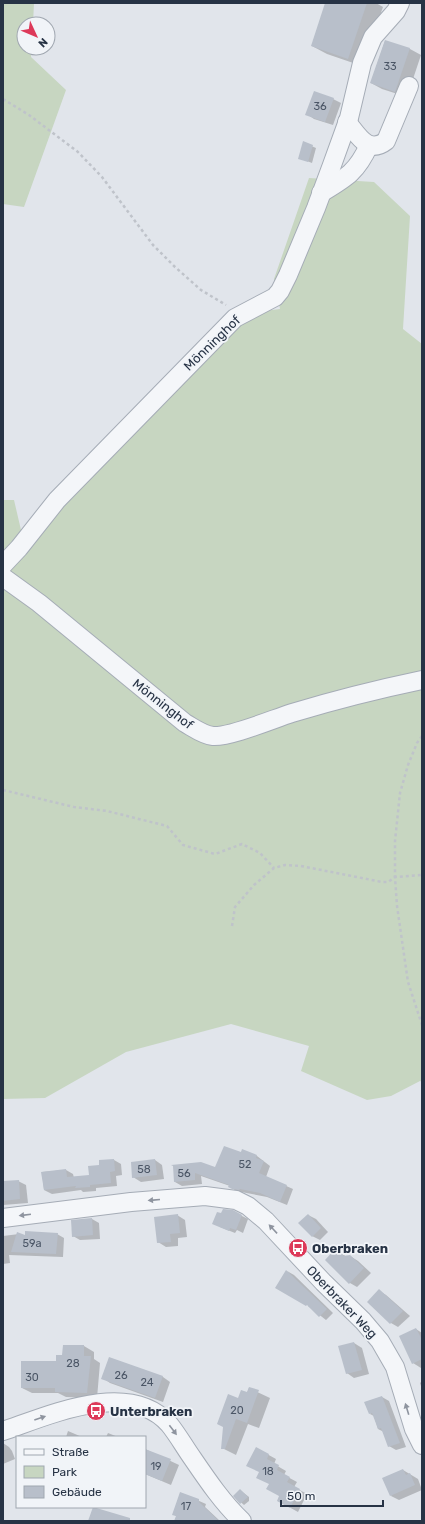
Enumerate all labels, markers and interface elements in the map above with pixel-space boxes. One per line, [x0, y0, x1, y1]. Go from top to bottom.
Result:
north arrow [16, 16, 56, 56]
text: N [35, 35, 50, 50]
house number: 33 [383, 60, 397, 73]
house number: 36 [313, 100, 327, 113]
street label: Mönninghof [181, 312, 244, 374]
street label: Mönninghof [129, 676, 196, 733]
house number: 52 [239, 1158, 252, 1171]
house number: 58 [137, 1163, 151, 1176]
house number: 56 [177, 1167, 191, 1180]
one-way arrow [148, 1196, 161, 1203]
one-way arrow [19, 1212, 31, 1218]
one-way arrow [269, 1224, 278, 1234]
house number: 59a [22, 1237, 42, 1250]
bus stop icon: Oberbraken [287, 1237, 309, 1259]
place label: Oberbraken [312, 1241, 388, 1256]
street label: Oberbraker Weg [303, 1263, 380, 1342]
house number: 28 [66, 1357, 80, 1370]
house number: 26 [114, 1369, 128, 1382]
house number: 30 [25, 1371, 39, 1384]
house number: 24 [140, 1376, 154, 1389]
bus stop icon: Unterbraken [85, 1400, 107, 1422]
one-way arrow [404, 1402, 410, 1414]
place label: Unterbraken [110, 1404, 192, 1419]
house number: 20 [230, 1404, 244, 1417]
one-way arrow [34, 1415, 46, 1421]
one-way arrow [168, 1424, 177, 1435]
legend [16, 1436, 146, 1508]
text: Straße [52, 1445, 89, 1459]
house number: 19 [150, 1460, 162, 1473]
text: Park [52, 1465, 78, 1479]
house number: 18 [262, 1465, 274, 1478]
scale bar [281, 1482, 383, 1508]
text: Gebäude [52, 1485, 102, 1499]
text: 50 m [287, 1489, 315, 1503]
house number: 17 [181, 1500, 192, 1513]

